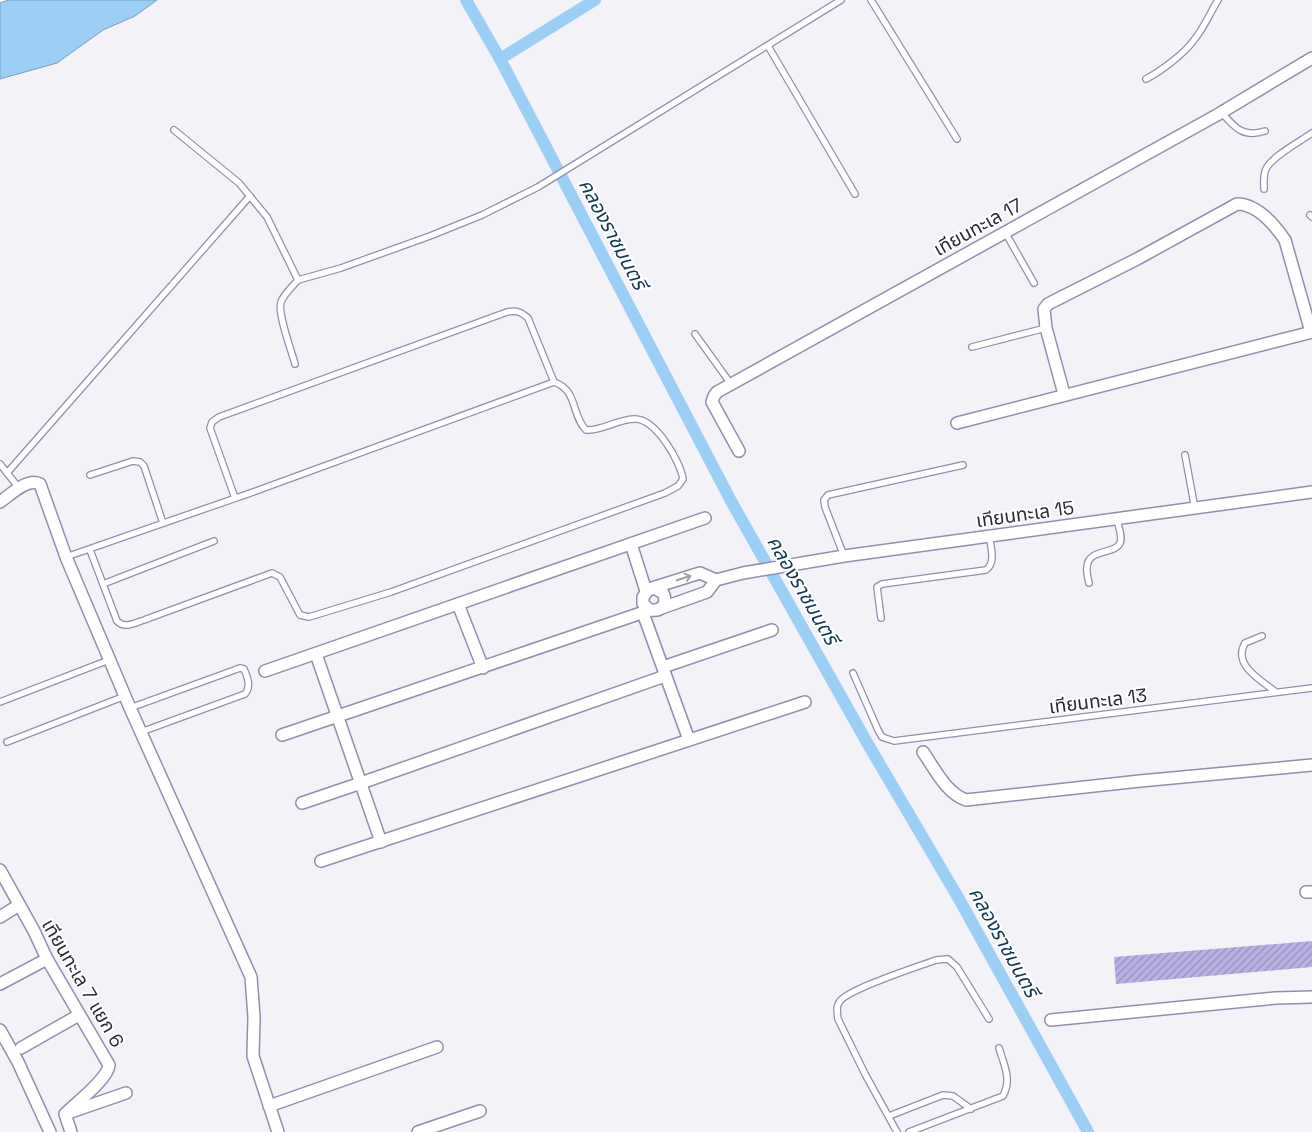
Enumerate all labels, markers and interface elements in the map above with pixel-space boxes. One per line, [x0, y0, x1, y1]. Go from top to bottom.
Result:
water label: คลองราชมนตรี [573, 174, 655, 297]
street label: เทียนทะเล 17 [929, 192, 1027, 262]
street label: เทียนทะเล 15 [974, 495, 1076, 533]
water label: คลองราชมนตรี [761, 531, 847, 653]
one-way arrow [676, 573, 692, 582]
street label: เทียนทะเล 13 [1048, 683, 1148, 719]
water label: คลองราชมนตรี [963, 882, 1047, 1005]
street label: เทียนทะเล 7 แยก 6 [36, 914, 130, 1052]

